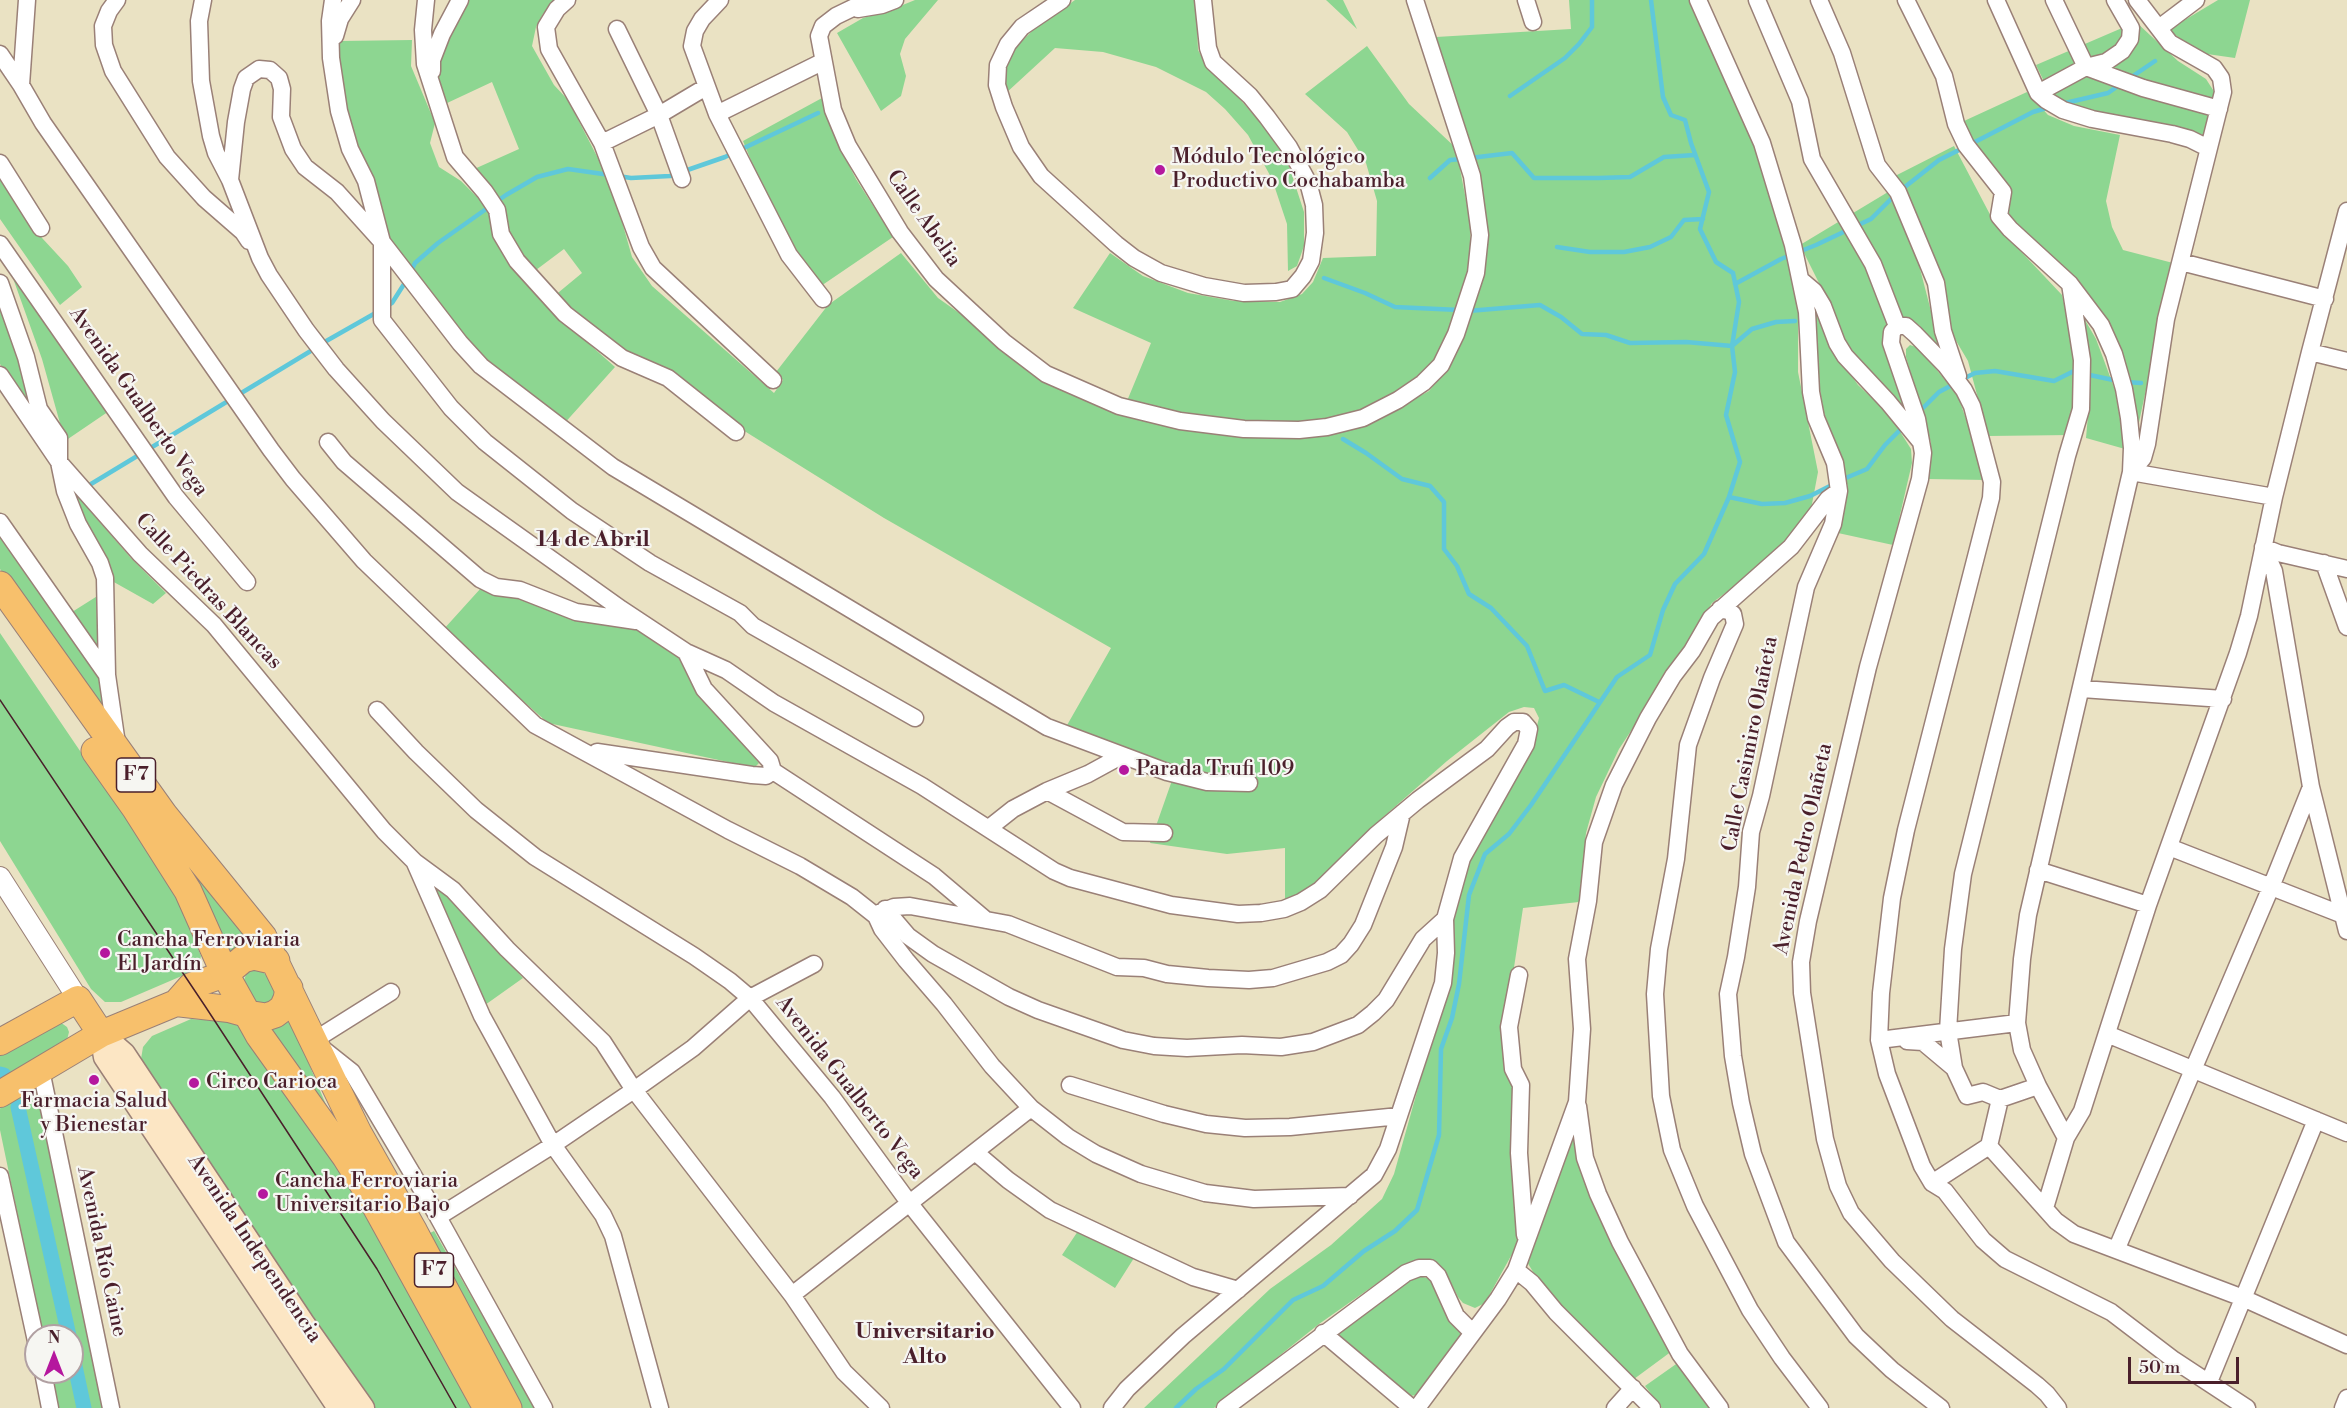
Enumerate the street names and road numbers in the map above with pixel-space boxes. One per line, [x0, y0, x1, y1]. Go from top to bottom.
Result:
street label: Calle Abelia [880, 166, 966, 272]
street label: Avenida Gualberto Vega [63, 302, 213, 502]
street label: Calle Piedras Blancas [129, 509, 287, 675]
street label: Calle Casimiro Olañeta [1718, 634, 1784, 854]
street label: Avenida Pedro Olañeta [1769, 741, 1839, 957]
road number: F7 [116, 758, 156, 792]
street label: Avenida Gualberto Vega [770, 991, 928, 1185]
street label: Avenida Independencia [182, 1150, 326, 1348]
street label: Avenida Río Caine [71, 1165, 131, 1339]
road number: F7 [414, 1253, 454, 1287]

